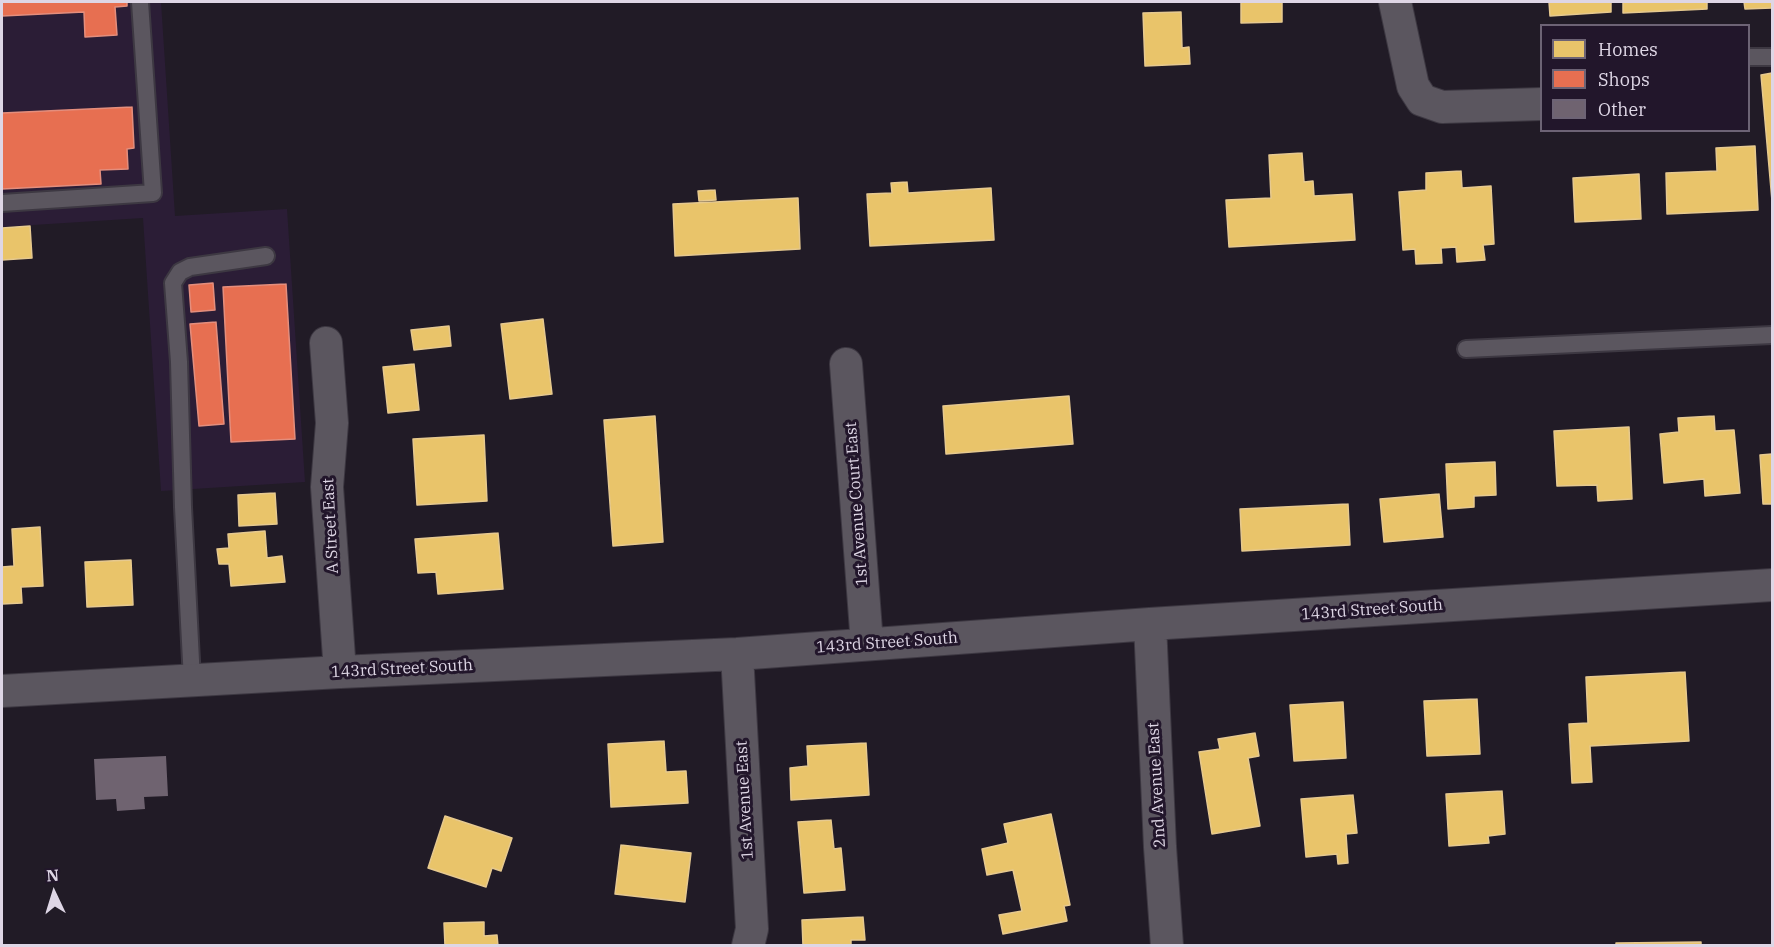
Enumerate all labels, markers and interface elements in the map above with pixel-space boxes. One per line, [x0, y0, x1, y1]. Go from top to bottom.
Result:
legend [1540, 24, 1750, 132]
text: Homes [1598, 38, 1658, 61]
text: Shops [1598, 68, 1650, 91]
text: Other [1598, 98, 1646, 121]
street label: 1st Avenue Court East [842, 421, 872, 587]
street label: A Street East [319, 478, 343, 574]
street label: 143rd Street South [1301, 595, 1443, 625]
street label: 143rd Street South [816, 628, 958, 658]
street label: 143rd Street South [331, 656, 473, 682]
street label: 2nd Avenue East [1144, 722, 1170, 848]
street label: 1st Avenue East [732, 740, 758, 860]
north arrow [24, 863, 84, 923]
text: N [46, 865, 60, 885]

